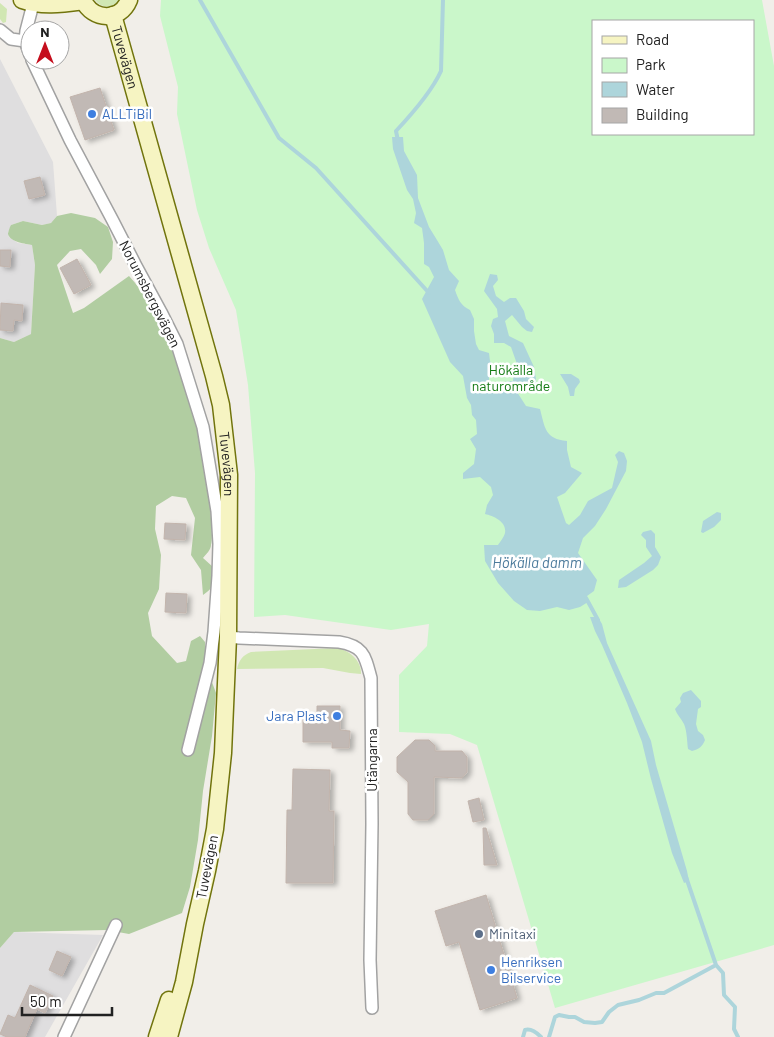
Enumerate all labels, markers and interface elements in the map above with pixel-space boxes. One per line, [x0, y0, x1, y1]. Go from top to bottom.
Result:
north arrow [20, 20, 70, 70]
legend [592, 20, 754, 135]
text: N [40, 23, 50, 40]
street label: Tuvevägen [108, 24, 142, 91]
text: Road [636, 30, 669, 48]
text: Park [636, 55, 666, 73]
text: Water [636, 80, 675, 98]
place label: ALLTiBil [102, 105, 152, 122]
text: Building [636, 105, 689, 123]
marker: ALLTiBil [86, 108, 98, 120]
street label: Norumsbergsvägen [116, 237, 185, 350]
park label: Hökälla naturområde [472, 361, 550, 394]
street label: Tuvevägen [216, 431, 238, 496]
water label: Hökälla damm [492, 553, 582, 571]
place label: Jara Plast [266, 707, 327, 724]
marker: Jara Plast [331, 710, 343, 722]
street label: Utängarna [363, 728, 380, 792]
street label: Tuvevägen [192, 834, 221, 900]
place label: Minitaxi [489, 925, 536, 942]
marker: Minitaxi [473, 928, 485, 940]
place label: Henriksen Bilservice [501, 953, 563, 986]
marker: Henriksen Bilservice [485, 964, 497, 976]
scale bar [22, 984, 112, 1016]
text: 50 m [30, 992, 62, 1010]

